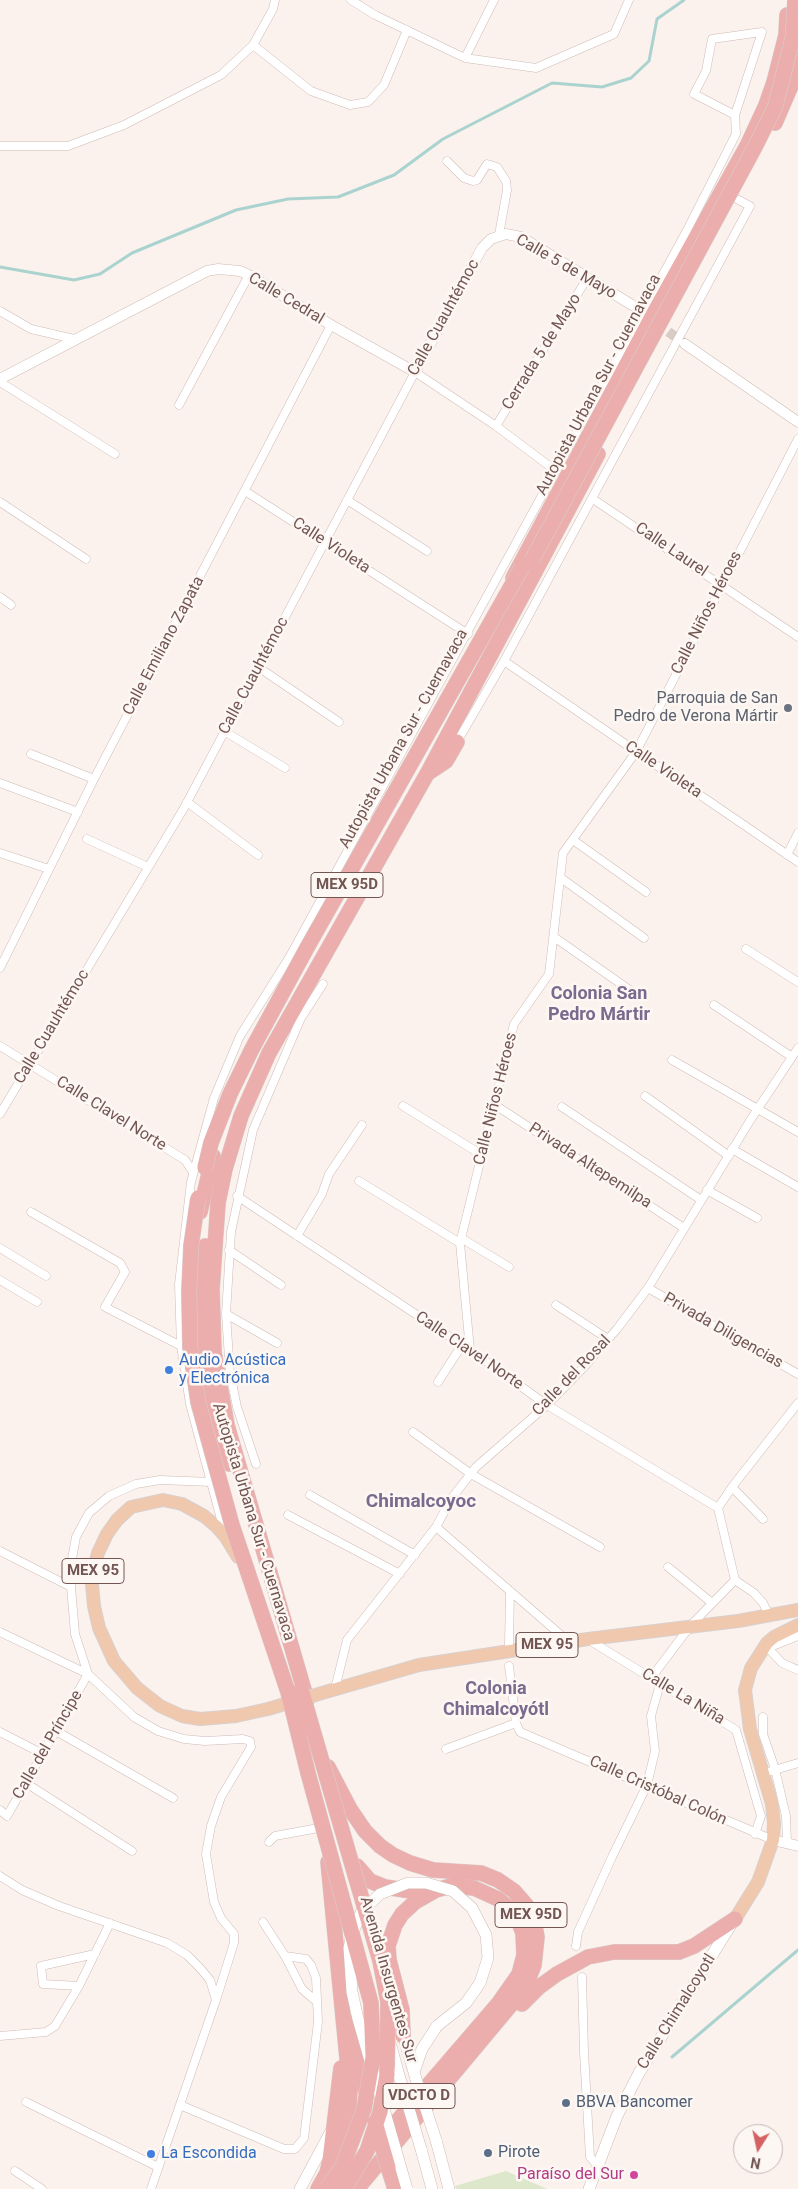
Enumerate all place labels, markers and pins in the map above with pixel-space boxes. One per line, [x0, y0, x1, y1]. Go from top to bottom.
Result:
place label: Parroquia de San Pedro de Verona Mártir [613, 689, 778, 727]
marker: Parroquia de San Pedro de Verona Mártir [782, 702, 794, 714]
place label: Audio Acústica y Electrónica [179, 1351, 286, 1389]
marker: Audio Acústica y Electrónica [163, 1364, 175, 1376]
place label: BBVA Bancomer [576, 2093, 693, 2113]
marker: BBVA Bancomer [560, 2097, 572, 2109]
place label: Pirote [498, 2143, 540, 2163]
place label: La Escondida [161, 2144, 257, 2164]
marker: Pirote [482, 2147, 494, 2159]
marker: La Escondida [145, 2148, 157, 2160]
place label: Paraíso del Sur [517, 2165, 624, 2185]
marker: Paraíso del Sur [628, 2169, 640, 2181]

